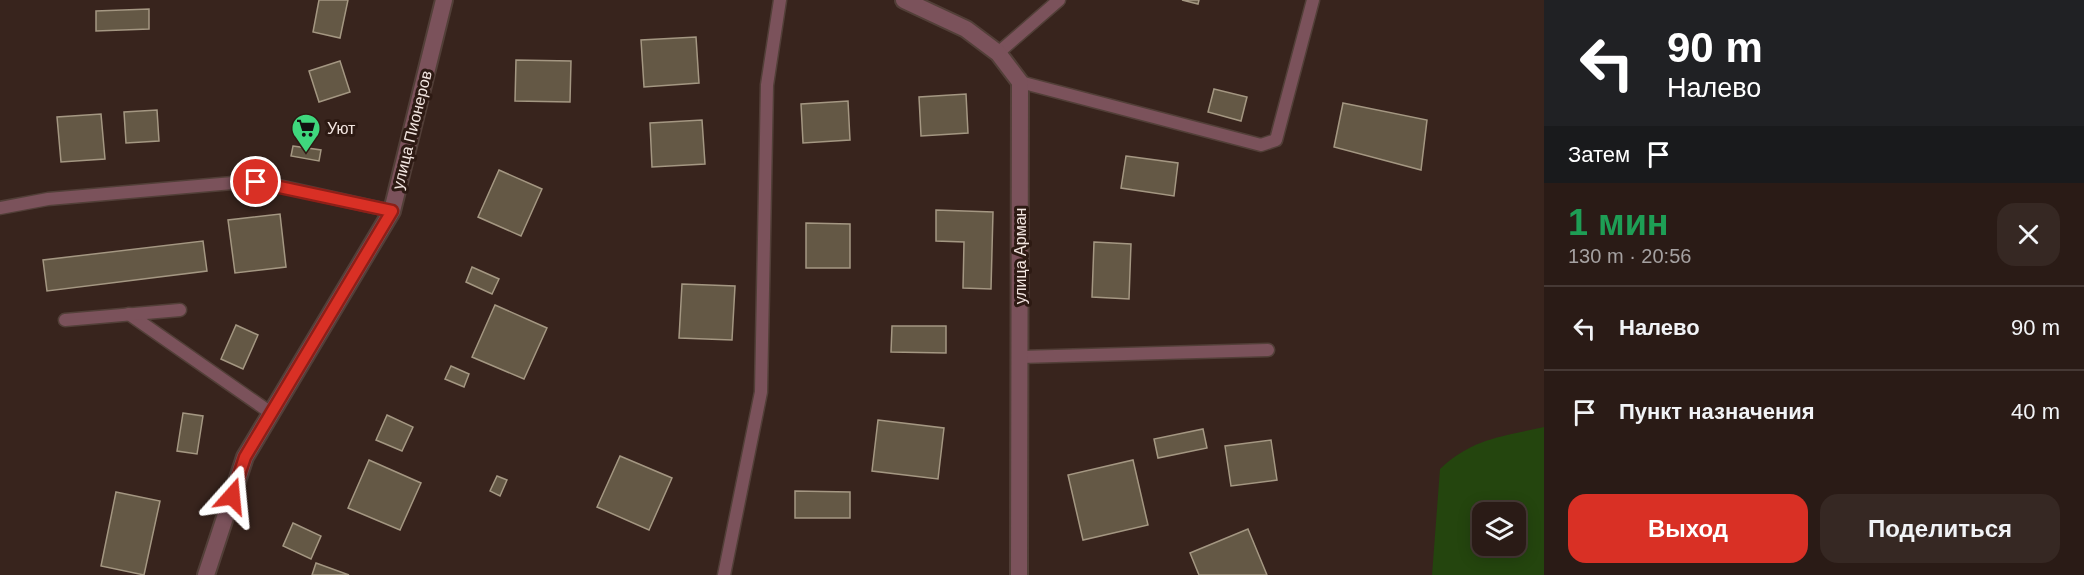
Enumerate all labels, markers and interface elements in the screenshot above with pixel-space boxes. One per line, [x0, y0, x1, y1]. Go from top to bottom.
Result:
icon: left [1568, 24, 1646, 102]
text: 90 m [1667, 24, 1763, 71]
street label: улица Пионеров [389, 69, 435, 191]
text: Налево [1667, 73, 1761, 103]
supermarket icon: Уют [290, 112, 322, 154]
place label: Уют [327, 120, 356, 137]
icon: arrive [1642, 138, 1675, 171]
text: Затем [1568, 142, 1630, 167]
pin [230, 156, 281, 207]
icon: arrive [239, 165, 272, 198]
text: 1 мин [1568, 202, 1669, 243]
button: close [1997, 203, 2060, 266]
street label: улица Арман [1012, 208, 1029, 304]
text: 130 m · 20:56 [1568, 245, 1691, 267]
icon: left [1568, 312, 1601, 345]
text: Налево [1619, 315, 1700, 340]
text: 90 m [2011, 315, 2060, 340]
icon: arrive [1568, 396, 1601, 429]
text: Пункт назначения [1619, 399, 1815, 424]
text: 40 m [2011, 399, 2060, 424]
position arrow [200, 464, 264, 528]
button: Выход [1568, 494, 1808, 563]
button: Поделиться [1820, 494, 2060, 563]
map controls [1472, 502, 1526, 556]
button: layers [1472, 502, 1526, 556]

